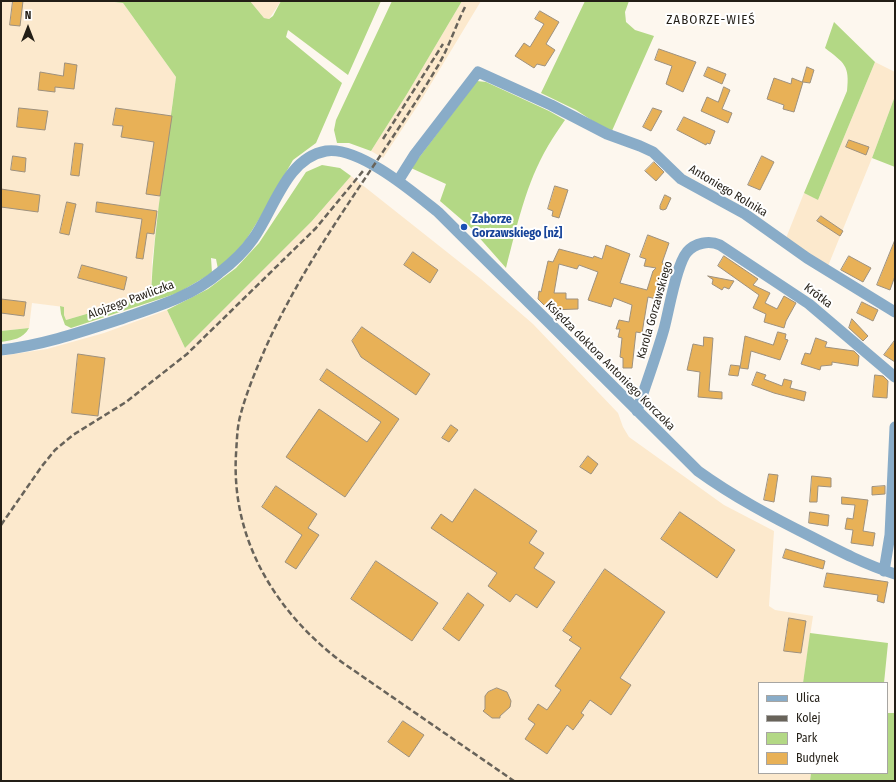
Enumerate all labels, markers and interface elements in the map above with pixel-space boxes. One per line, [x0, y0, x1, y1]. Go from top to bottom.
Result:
north arrow [8, 8, 48, 48]
text: N [25, 9, 31, 22]
district label: ZABORZE-WIEŚ [666, 12, 756, 28]
street label: Antoniego Rolnika [686, 162, 770, 220]
place label: Zaborze Gorzawskiego [nż] [472, 213, 562, 241]
marker: Zaborze Gorzawskiego [nż] [459, 222, 469, 232]
street label: Karola Gorzawskiego [634, 259, 676, 361]
street label: Alojzego Pawliczka [86, 278, 176, 322]
street label: Krótka [801, 281, 835, 311]
street label: Księdza doktora Antoniego Korczoka [542, 298, 678, 434]
legend [758, 682, 888, 774]
text: Ulica [796, 691, 820, 705]
text: Kolej [796, 711, 821, 725]
text: Park [796, 731, 817, 745]
text: Budynek [796, 751, 838, 765]

